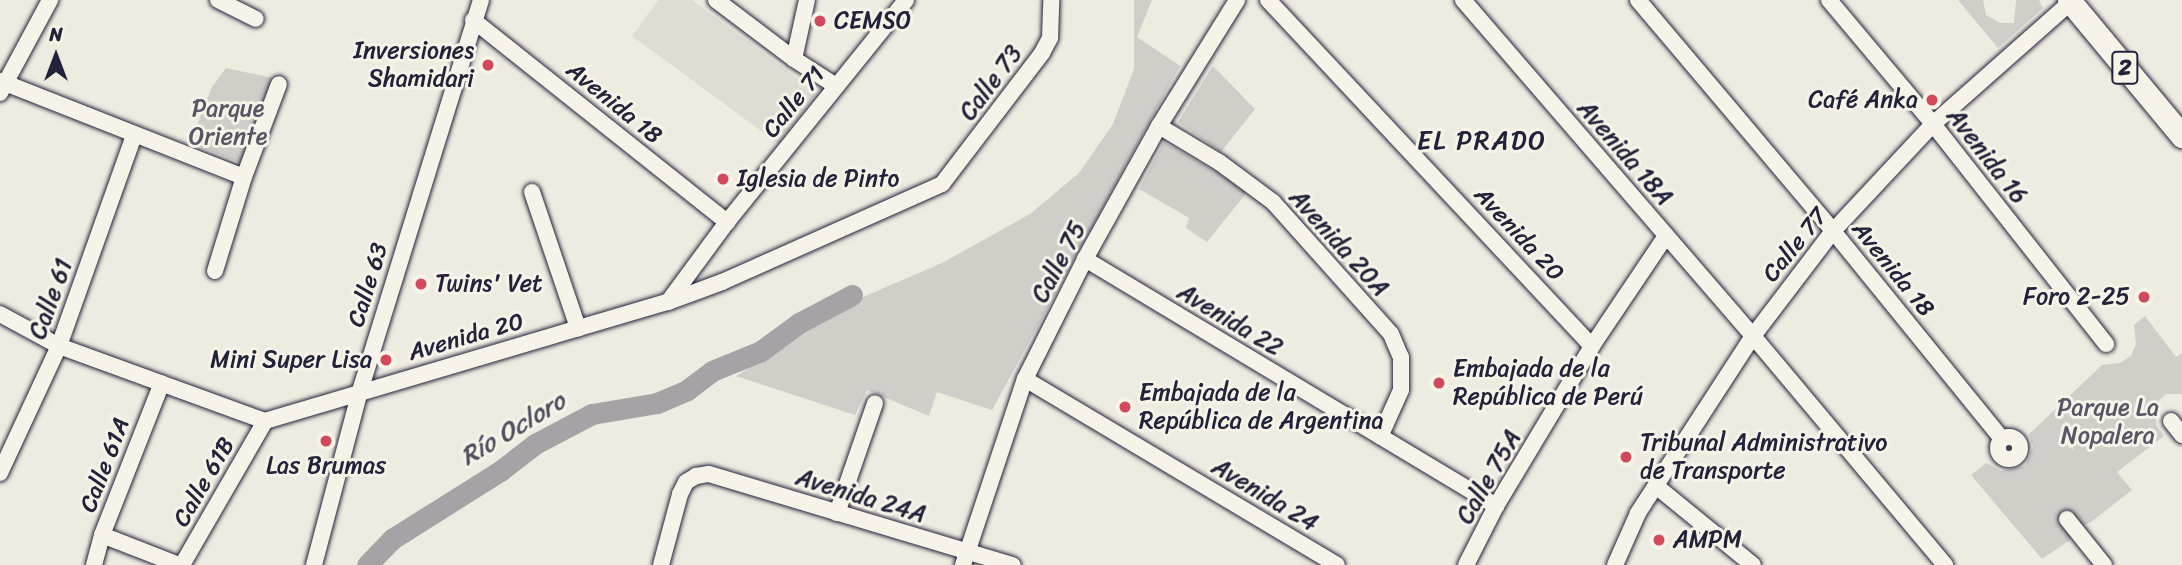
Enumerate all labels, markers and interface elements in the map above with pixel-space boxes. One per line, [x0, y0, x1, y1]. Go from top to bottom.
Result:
place label: CEMSO [834, 7, 911, 35]
marker: CEMSO [812, 13, 828, 29]
text: N [49, 18, 63, 51]
north arrow [21, 21, 91, 91]
place label: Inversiones Shamidari [354, 37, 474, 93]
street label: Calle 73 [954, 40, 1028, 126]
road number: 2 [2111, 48, 2139, 88]
street label: Avenida 18 [560, 56, 668, 150]
marker: Inversiones Shamidari [480, 57, 496, 73]
street label: Calle 71 [757, 61, 831, 143]
place label: Café Anka [1808, 86, 1918, 114]
marker: Café Anka [1924, 92, 1940, 108]
street label: Avenida 18A [1571, 94, 1679, 212]
park label: Parque Oriente [189, 95, 267, 151]
street label: Avenida 16 [1941, 102, 2033, 210]
district label: EL PRADO [1418, 125, 1546, 157]
place label: Iglesia de Pinto [737, 165, 901, 193]
marker: Iglesia de Pinto [715, 171, 731, 187]
street label: Avenida 20 [1468, 181, 1570, 287]
street label: Avenida 20A [1283, 183, 1395, 303]
street label: Calle 77 [1757, 202, 1833, 288]
street label: Avenida 18 [1846, 215, 1940, 323]
street label: Calle 75 [1026, 217, 1092, 307]
street label: Calle 63 [342, 240, 394, 330]
street label: Calle 61 [23, 255, 79, 343]
place label: Twins' Vet [435, 270, 543, 298]
marker: Twins' Vet [413, 276, 429, 292]
street label: Avenida 22 [1172, 277, 1288, 363]
place label: Foro 2-25 [2023, 283, 2130, 311]
marker: Foro 2-25 [2136, 289, 2152, 305]
street label: Avenida 20 [405, 307, 527, 367]
place label: Mini Super Lisa [210, 346, 372, 374]
marker: Mini Super Lisa [378, 352, 394, 368]
place label: Embajada de la República de Perú [1453, 355, 1643, 411]
marker: Embajada de la República de Perú [1431, 375, 1447, 391]
place label: Embajada de la República de Argentina [1139, 379, 1384, 435]
water label: Río Ocloro [455, 385, 571, 473]
park label: Parque La Nopalera [2057, 394, 2159, 450]
marker: Embajada de la República de Argentina [1117, 399, 1133, 415]
street label: Calle 61A [74, 414, 136, 516]
street label: Calle 75A [1451, 425, 1527, 529]
place label: Tribunal Administrativo de Transporte [1640, 429, 1888, 485]
street label: Calle 61B [167, 432, 241, 532]
marker: Las Brumas [318, 433, 334, 449]
marker: Tribunal Administrativo de Transporte [1618, 449, 1634, 465]
place label: Las Brumas [267, 452, 385, 480]
street label: Avenida 24 [1207, 452, 1323, 538]
street label: Avenida 24A [793, 463, 929, 529]
place label: AMPM [1673, 526, 1742, 554]
marker: AMPM [1651, 532, 1667, 548]

